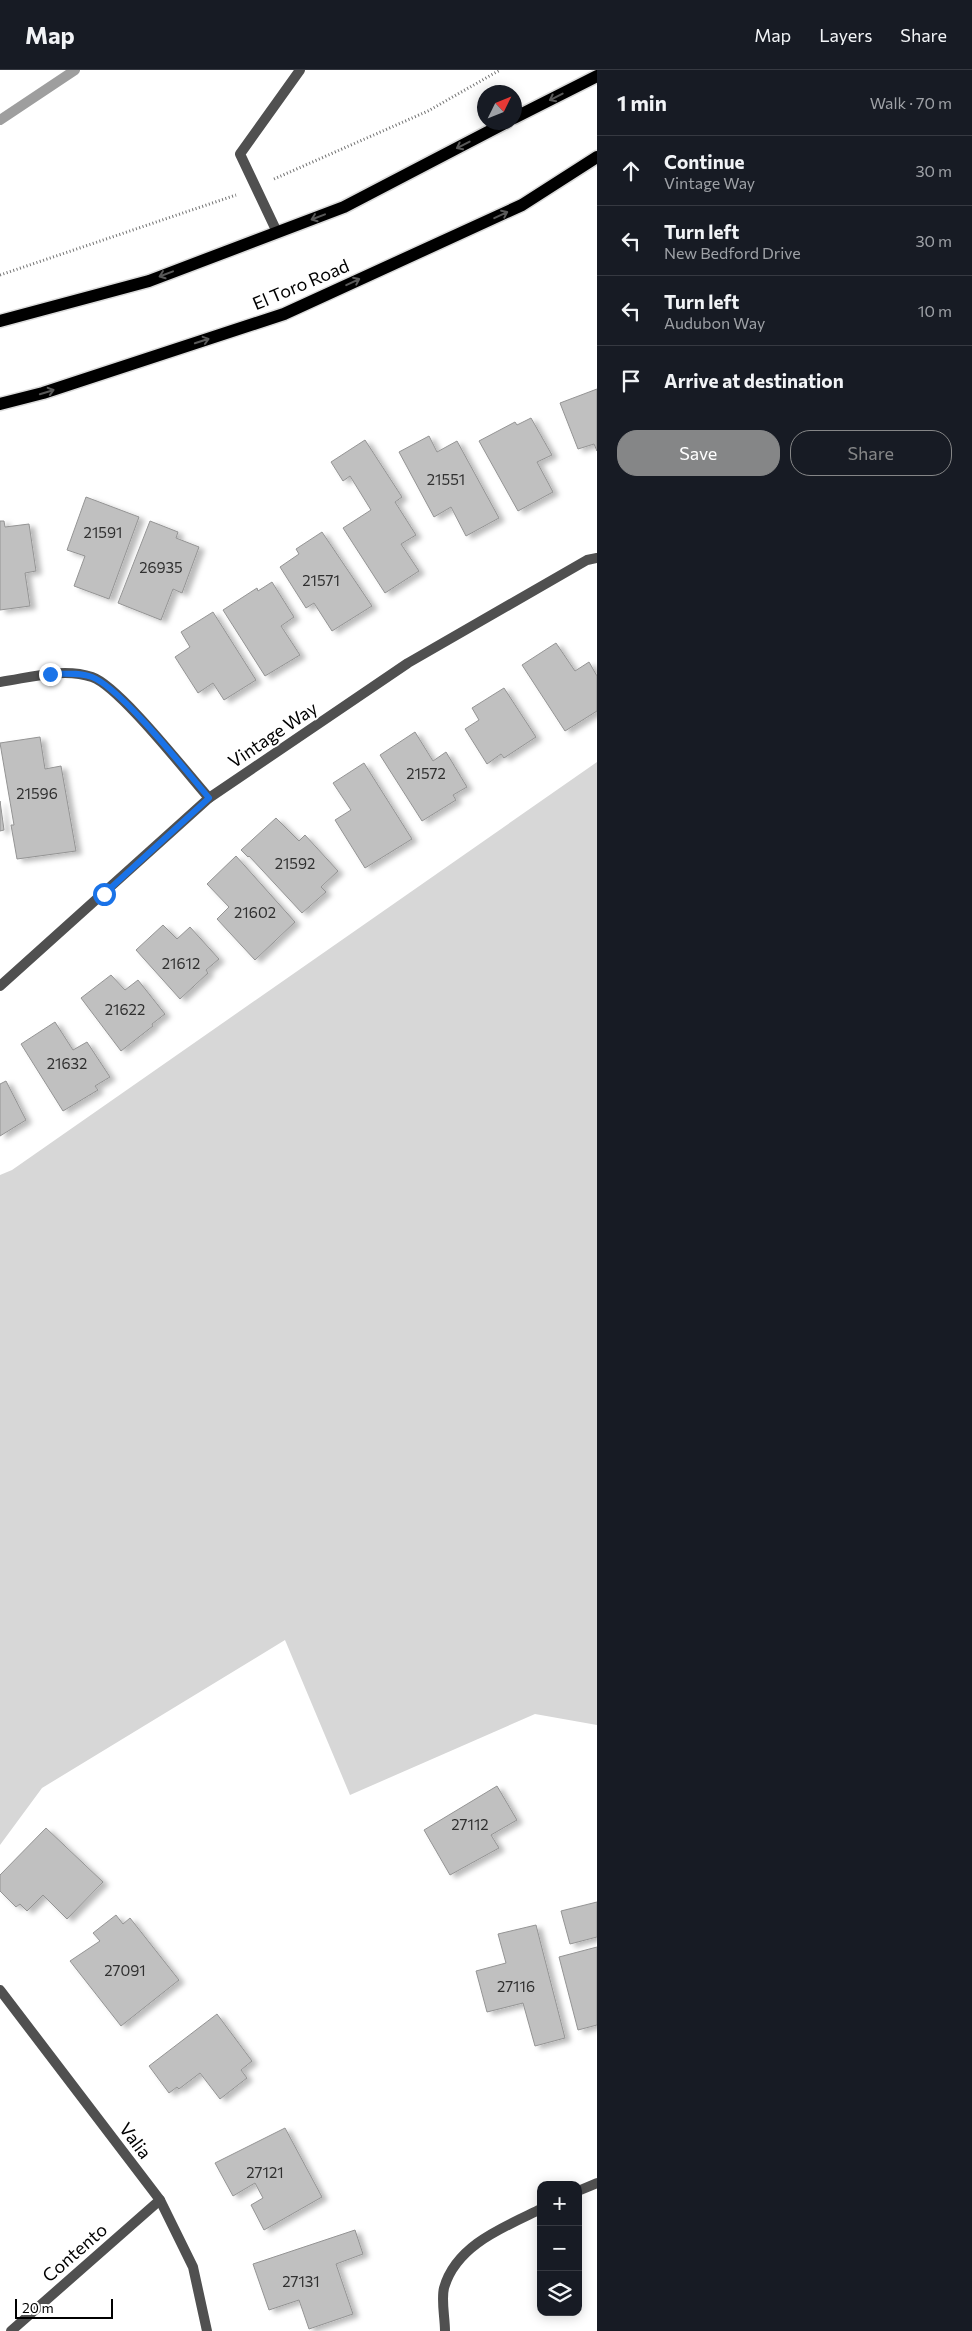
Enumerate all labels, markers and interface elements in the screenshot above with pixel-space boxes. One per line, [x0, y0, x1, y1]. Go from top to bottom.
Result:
text: Map [25, 20, 75, 49]
text: Map [754, 24, 791, 46]
text: Layers [819, 24, 872, 46]
text: Share [900, 24, 947, 46]
north arrow [477, 85, 522, 130]
text: 1 min [617, 90, 667, 115]
one-way arrow [549, 93, 564, 102]
text: Walk · 70 m [870, 93, 952, 112]
one-way arrow [456, 140, 471, 150]
text: Continue [664, 150, 744, 173]
icon: ahead [617, 157, 645, 185]
text: 30 m [915, 161, 952, 180]
text: Vintage Way [664, 173, 755, 192]
one-way arrow [493, 209, 508, 219]
one-way arrow [311, 212, 326, 222]
text: Turn left [664, 220, 739, 243]
icon: left [617, 227, 645, 255]
text: 30 m [915, 231, 952, 250]
text: New Bedford Drive [664, 243, 801, 262]
street label: El Toro Road [249, 254, 352, 314]
one-way arrow [159, 270, 174, 279]
one-way arrow [345, 277, 360, 287]
text: Turn left [664, 290, 739, 313]
icon: left [617, 297, 645, 325]
text: 10 m [918, 301, 952, 320]
text: Audubon Way [664, 313, 765, 332]
one-way arrow [193, 336, 209, 345]
icon: arrive [617, 367, 645, 395]
text: Arrive at destination [664, 369, 844, 392]
one-way arrow [39, 386, 55, 396]
button: Save [617, 430, 780, 476]
button: Share [790, 430, 952, 476]
house number: 21551 [427, 470, 465, 488]
house number: 21591 [84, 523, 122, 541]
house number: 26935 [139, 558, 183, 576]
house number: 21571 [302, 571, 340, 589]
route end [39, 663, 62, 686]
street label: Vintage Way [224, 696, 321, 772]
house number: 21572 [406, 764, 446, 782]
house number: 21596 [16, 784, 58, 802]
house number: 21592 [275, 854, 315, 872]
route start [93, 883, 116, 906]
house number: 21602 [234, 903, 276, 921]
house number: 21612 [162, 954, 200, 972]
house number: 21622 [105, 1000, 145, 1018]
house number: 21632 [47, 1054, 87, 1072]
house number: 27112 [451, 1815, 489, 1833]
house number: 27091 [104, 1961, 146, 1979]
house number: 27116 [497, 1977, 535, 1995]
street label: Valia [115, 2118, 156, 2163]
house number: 27121 [246, 2163, 284, 2181]
map controls [537, 2181, 582, 2316]
button: + [537, 2181, 582, 2226]
street label: Contento [38, 2218, 111, 2286]
button: − [537, 2226, 582, 2271]
button: layers [537, 2271, 582, 2316]
house number: 27131 [282, 2272, 320, 2290]
scale bar [15, 2296, 112, 2319]
text: 20 m [22, 2299, 54, 2316]

